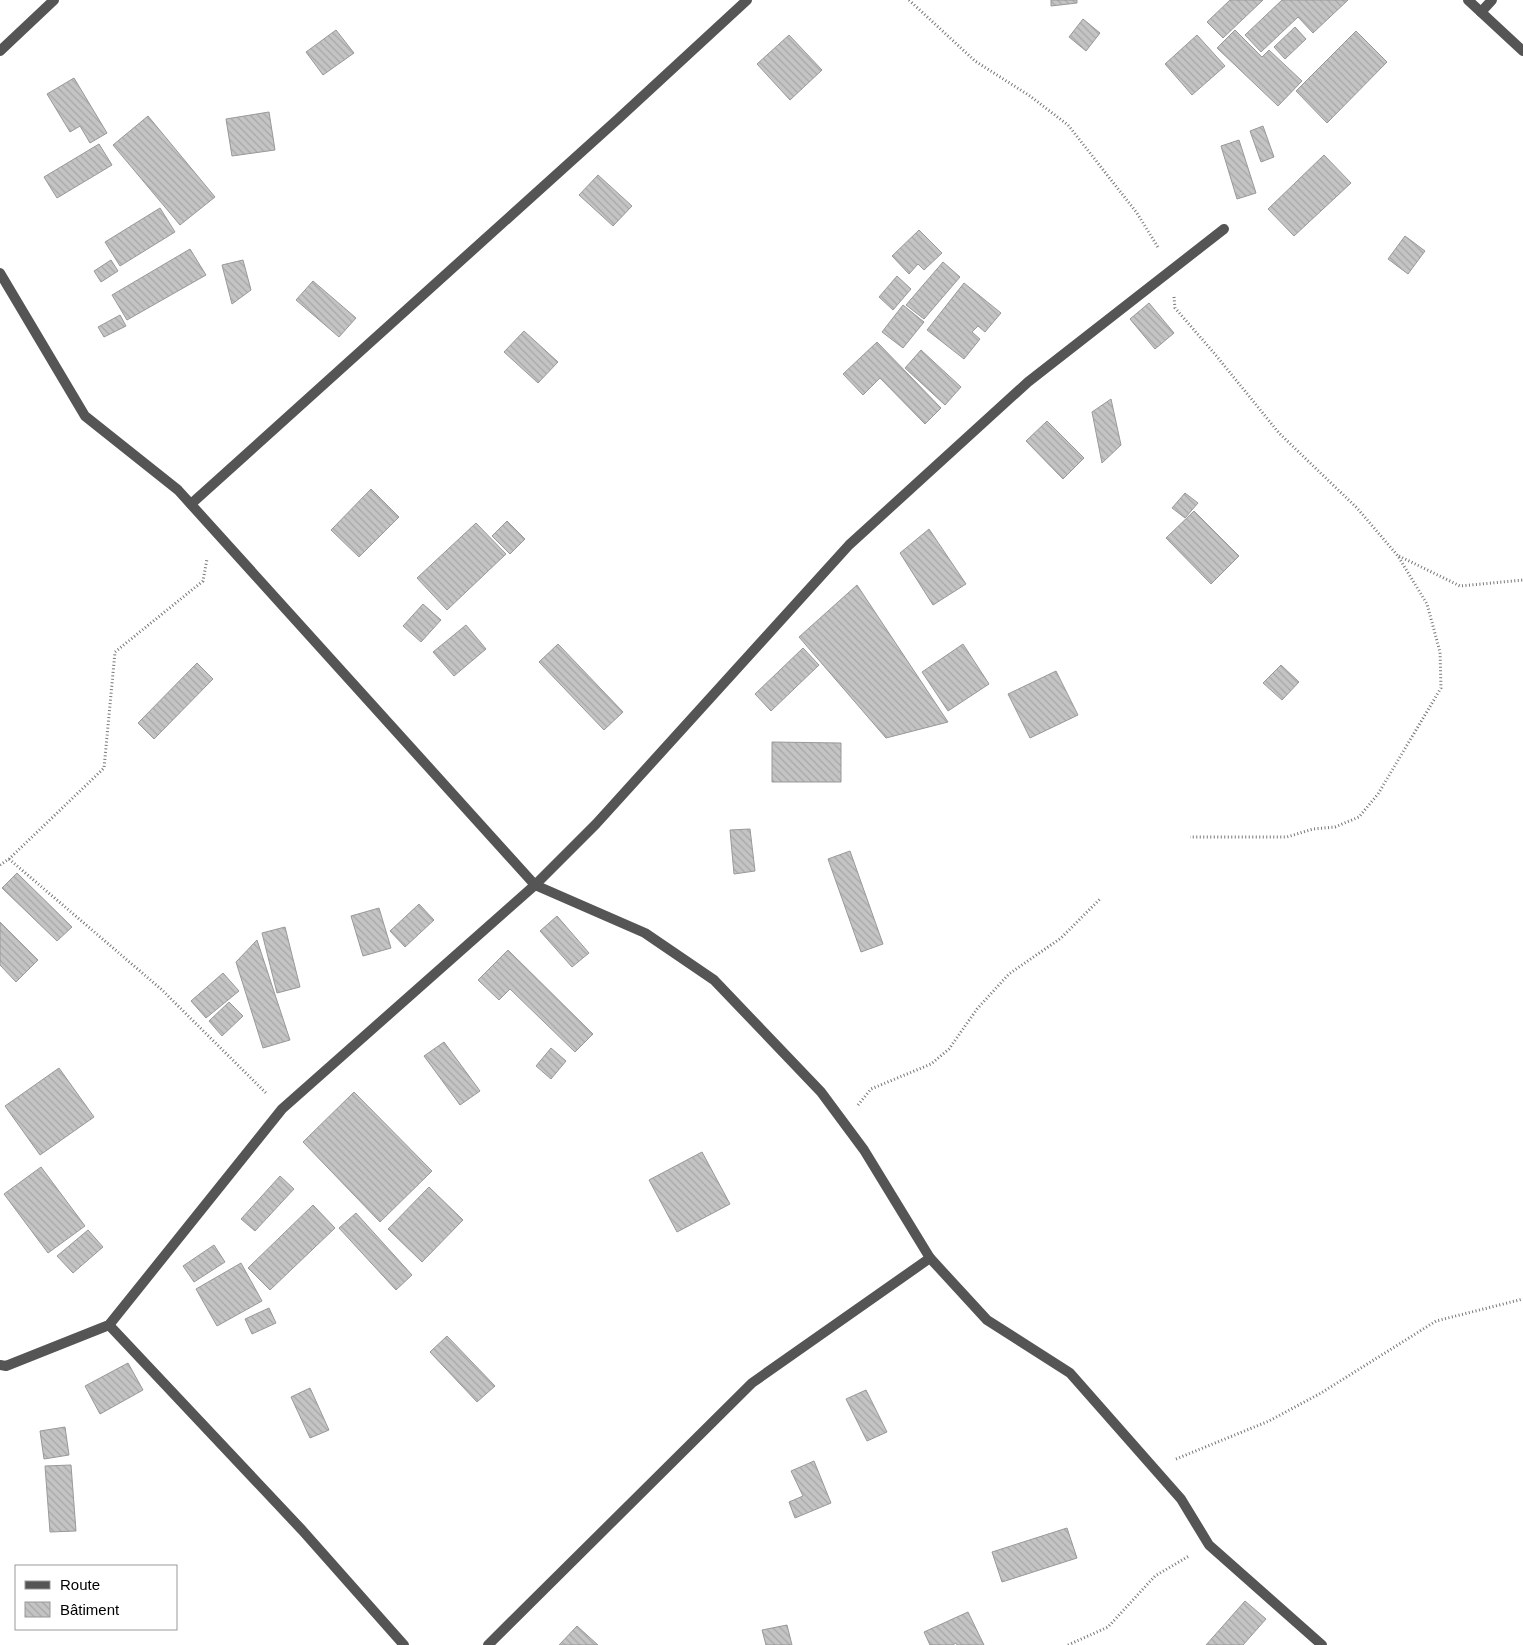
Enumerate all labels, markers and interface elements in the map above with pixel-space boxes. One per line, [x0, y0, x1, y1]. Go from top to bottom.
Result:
legend [15, 1565, 178, 1630]
text: Route [60, 1576, 100, 1593]
text: Bâtiment [60, 1601, 120, 1618]

